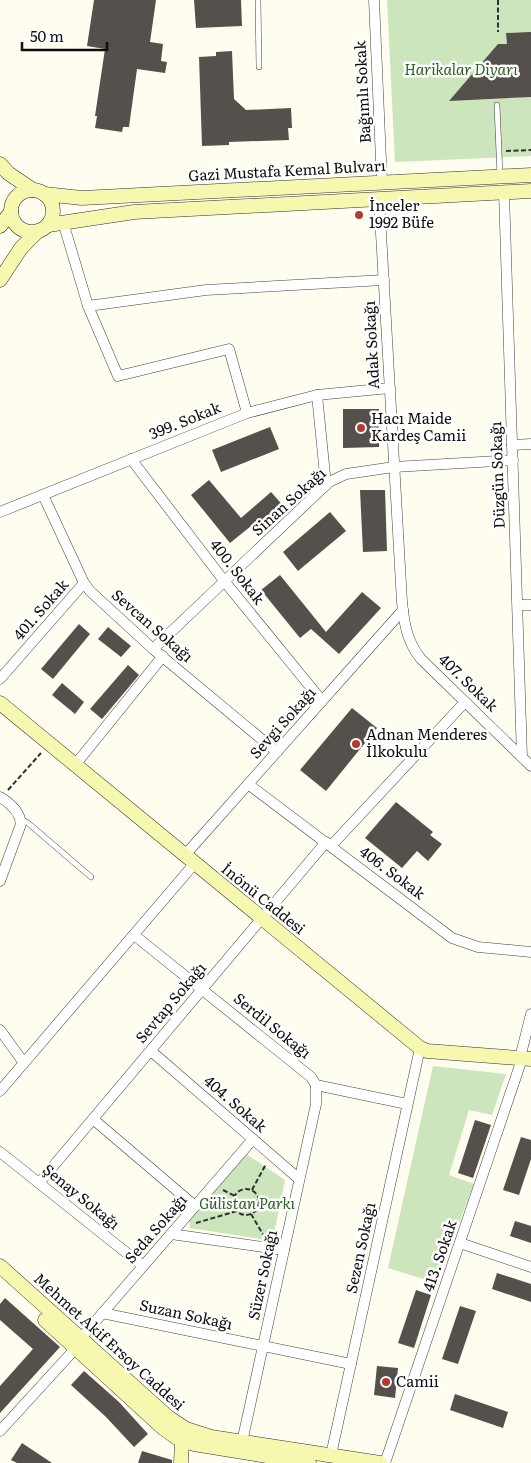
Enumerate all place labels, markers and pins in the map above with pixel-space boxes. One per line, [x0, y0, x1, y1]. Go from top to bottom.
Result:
place label: İnceler 1992 Büfe [369, 193, 434, 233]
marker: İnceler 1992 Büfe [353, 209, 365, 221]
place label: Hacı Maide Kardeş Camii [371, 406, 466, 446]
marker: Hacı Maide Kardeş Camii [355, 422, 367, 434]
place label: Adnan Menderes İlkokulu [366, 722, 487, 762]
marker: Adnan Menderes İlkokulu [350, 738, 362, 750]
place label: Camii [396, 1369, 439, 1392]
marker: Camii [380, 1376, 392, 1388]

